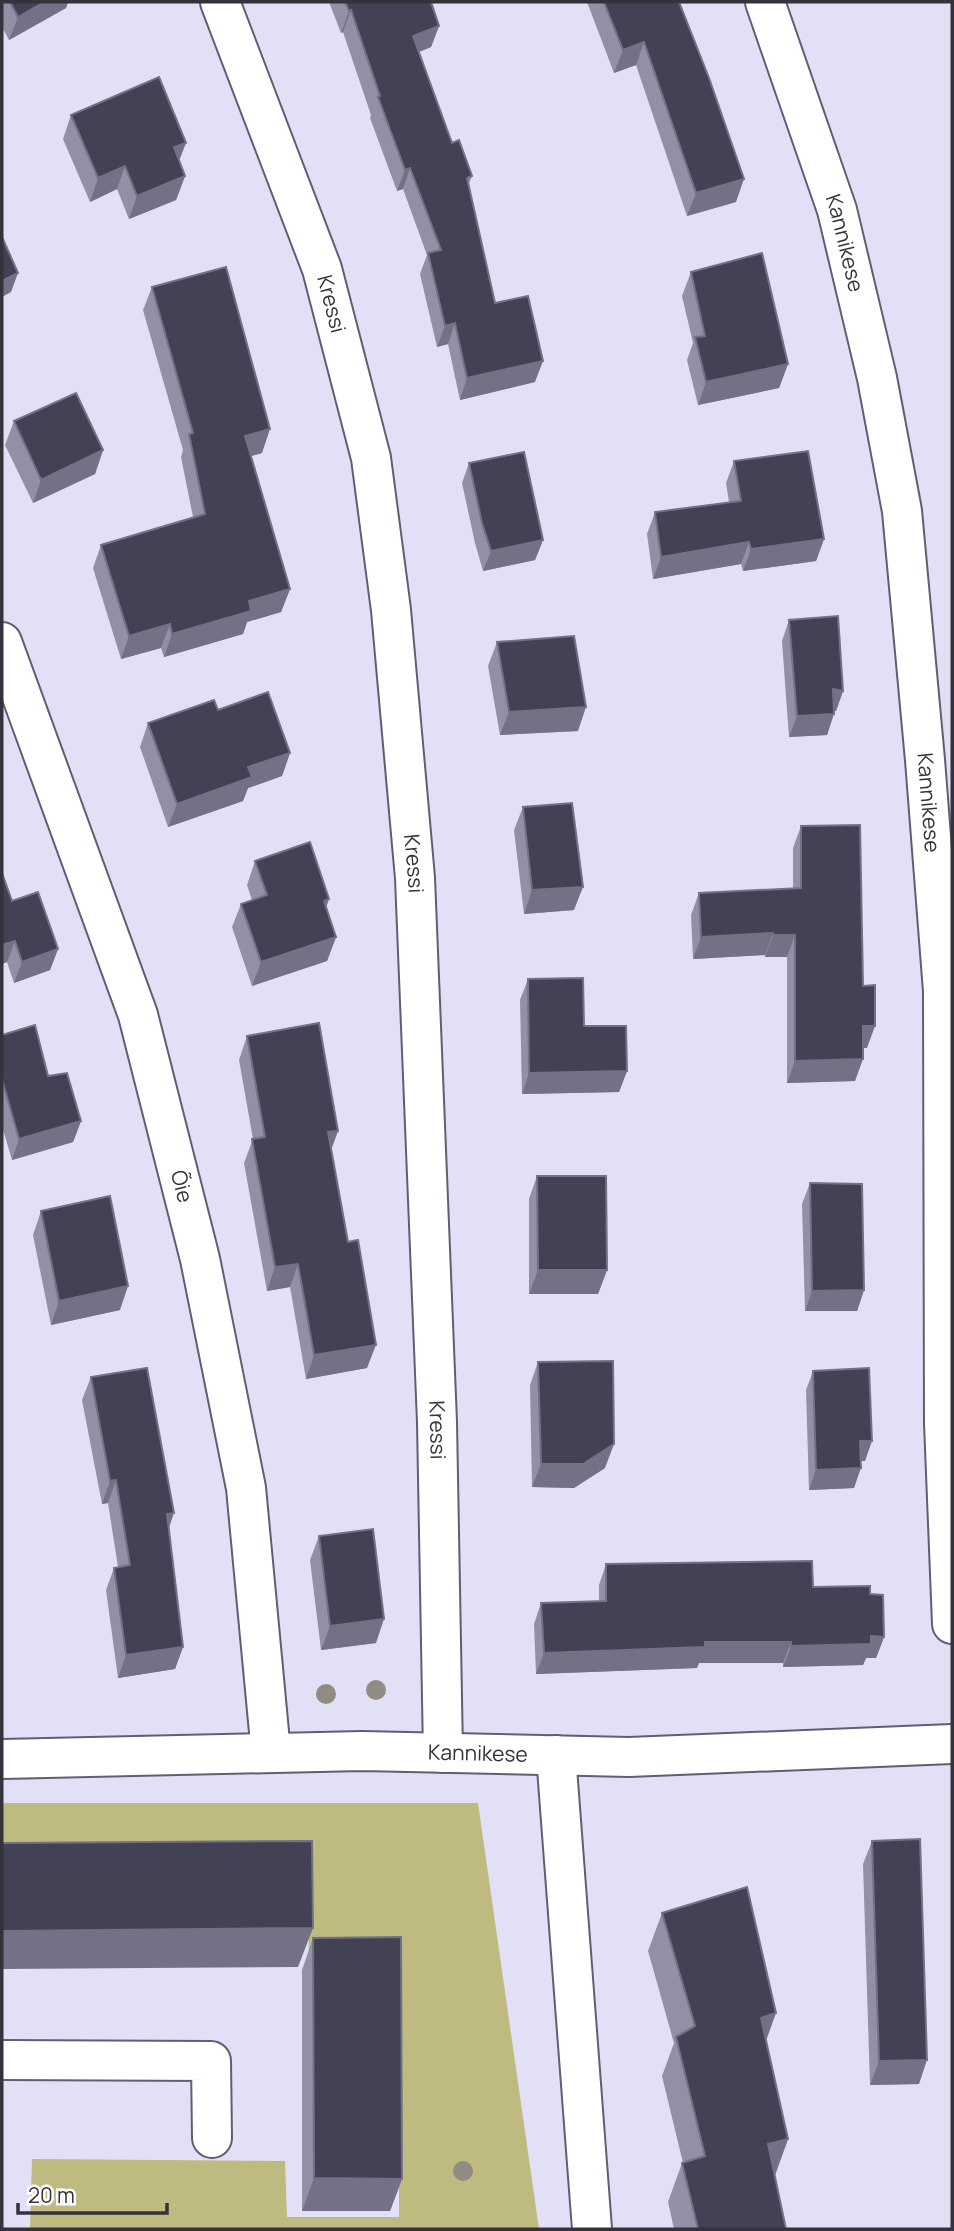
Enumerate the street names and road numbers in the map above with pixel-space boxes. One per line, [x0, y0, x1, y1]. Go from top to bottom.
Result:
street label: Kannikese [819, 190, 871, 295]
street label: Kressi [311, 272, 353, 336]
street label: Kannikese [911, 752, 947, 853]
street label: Kressi [398, 833, 431, 894]
street label: Õie [165, 1167, 200, 1205]
street label: Kressi [423, 1400, 453, 1460]
street label: Kannikese [428, 1737, 528, 1768]

